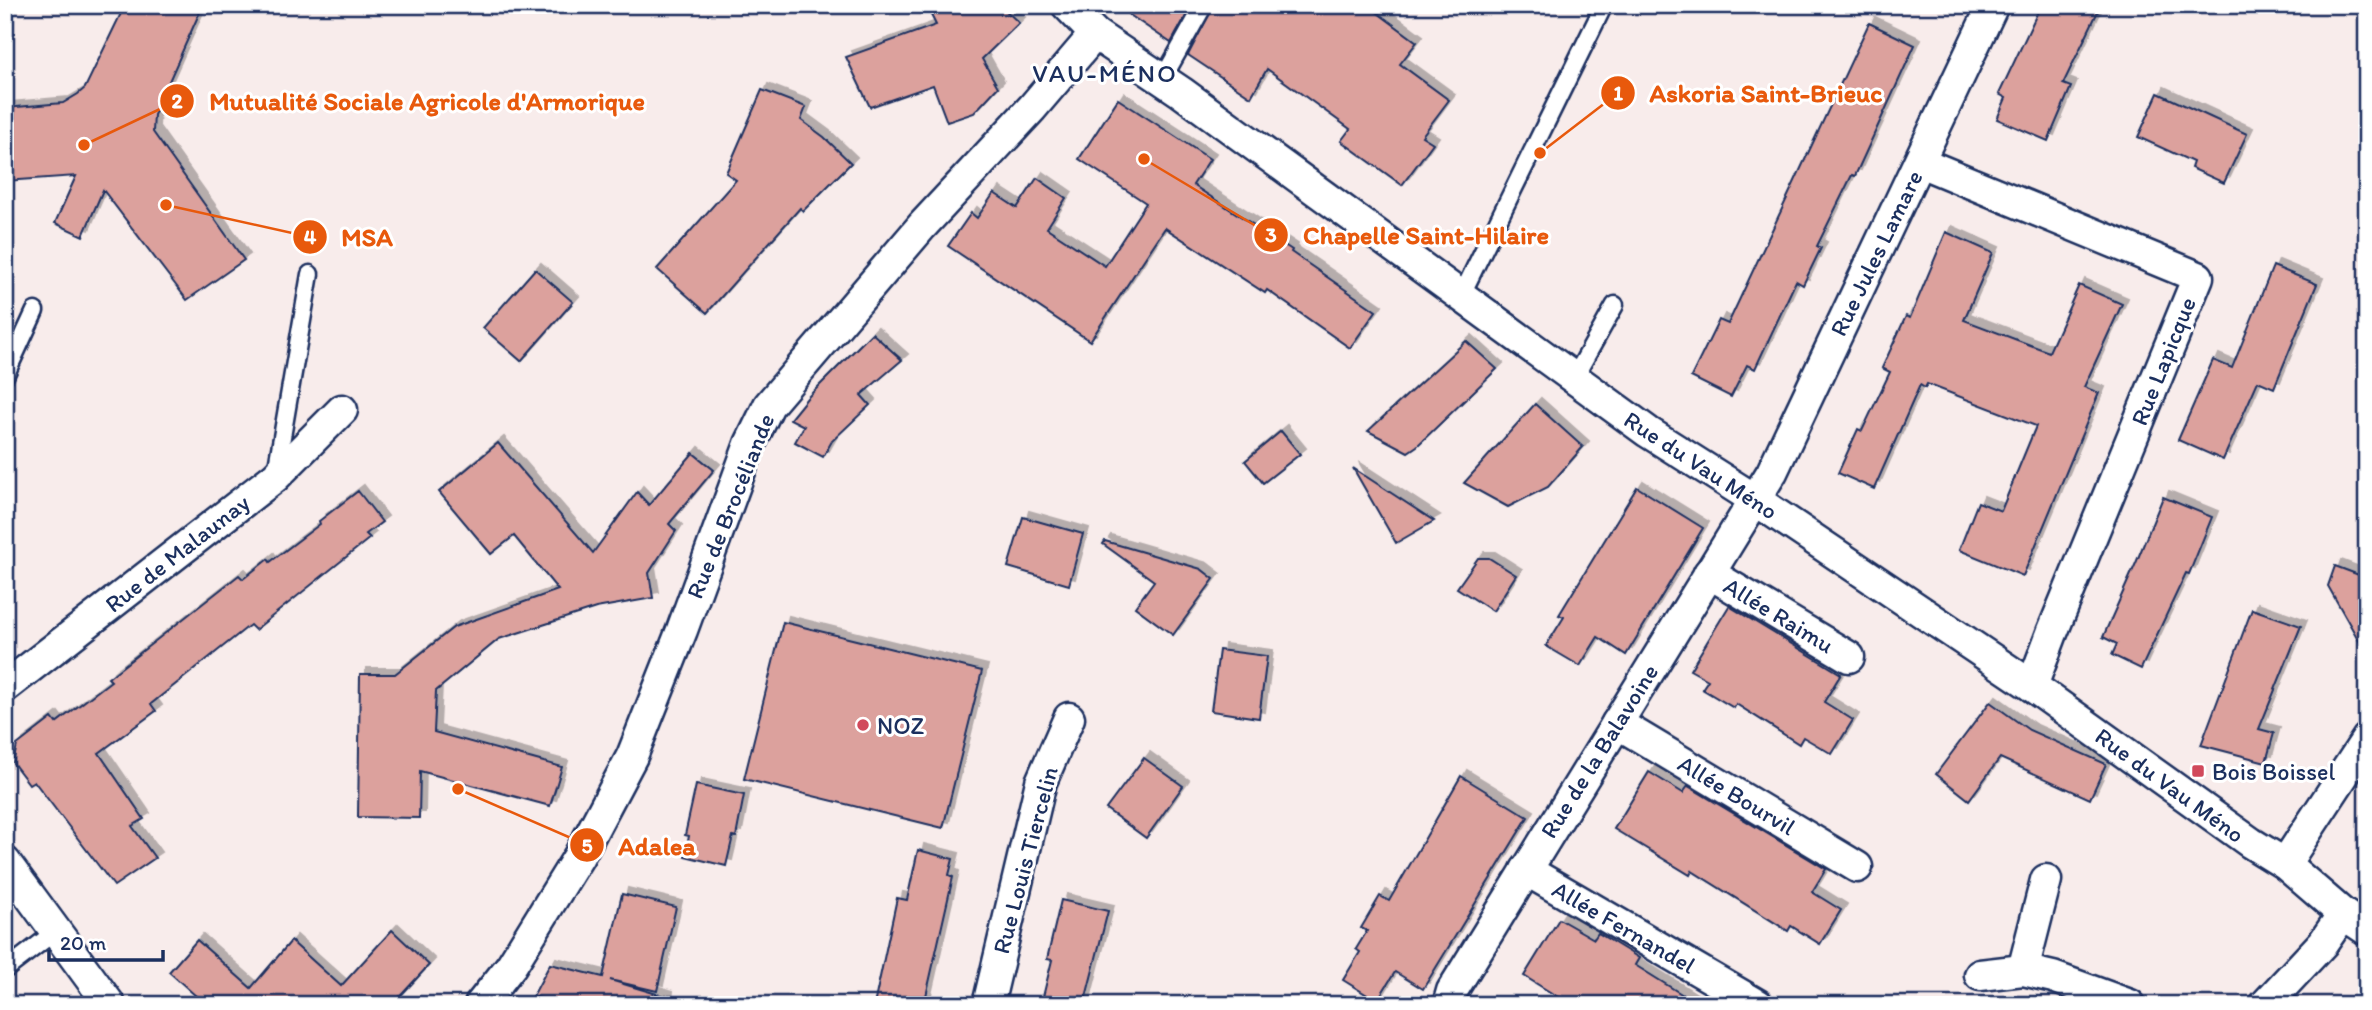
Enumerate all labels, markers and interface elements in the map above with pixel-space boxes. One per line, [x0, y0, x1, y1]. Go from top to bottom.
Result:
district label: VAU-MÉNO [1032, 57, 1178, 89]
callout: Askoria Saint-Brieuc [1601, 69, 1896, 116]
callout: Mutualité Sociale Agricole d'Armorique [160, 77, 659, 124]
text: Askoria Saint-Brieuc [1649, 77, 1882, 109]
text: 1 [1613, 80, 1623, 105]
text: Mutualité Sociale Agricole d'Armorique [209, 85, 645, 117]
text: 2 [171, 88, 183, 113]
street label: Rue Jules Lamare [1823, 165, 1929, 341]
callout: Chapelle Saint-Hilaire [1253, 211, 1563, 258]
callout: MSA [293, 213, 407, 260]
text: Chapelle Saint-Hilaire [1303, 219, 1549, 251]
text: MSA [341, 221, 393, 253]
text: 3 [1265, 222, 1277, 247]
text: 4 [304, 224, 317, 249]
street label: Rue Lapicque [2124, 293, 2202, 429]
street label: Rue du Vau Méno [1619, 405, 1783, 525]
street label: Rue de Brocéliande [680, 409, 780, 603]
street label: Rue de Malaunay [99, 488, 255, 618]
street label: Allée Raimu [1719, 571, 1839, 659]
street label: Rue de la Balavoine [1534, 659, 1664, 843]
place label: NOZ [877, 711, 925, 740]
marker: NOZ [855, 717, 871, 733]
street label: Rue du Vau Méno [2090, 721, 2250, 849]
street label: Allée Bourvil [1673, 749, 1801, 841]
place label: Bois Boissel [2212, 757, 2335, 786]
street label: Rue Louis Tiercelin [986, 763, 1064, 957]
marker: Bois Boissel [2190, 763, 2206, 779]
callout: Adalea [569, 822, 710, 869]
text: Adalea [617, 830, 696, 862]
text: 5 [581, 833, 593, 858]
street label: Allée Fernandel [1547, 874, 1701, 980]
scale bar [49, 919, 163, 963]
text: 20 m [60, 930, 107, 955]

